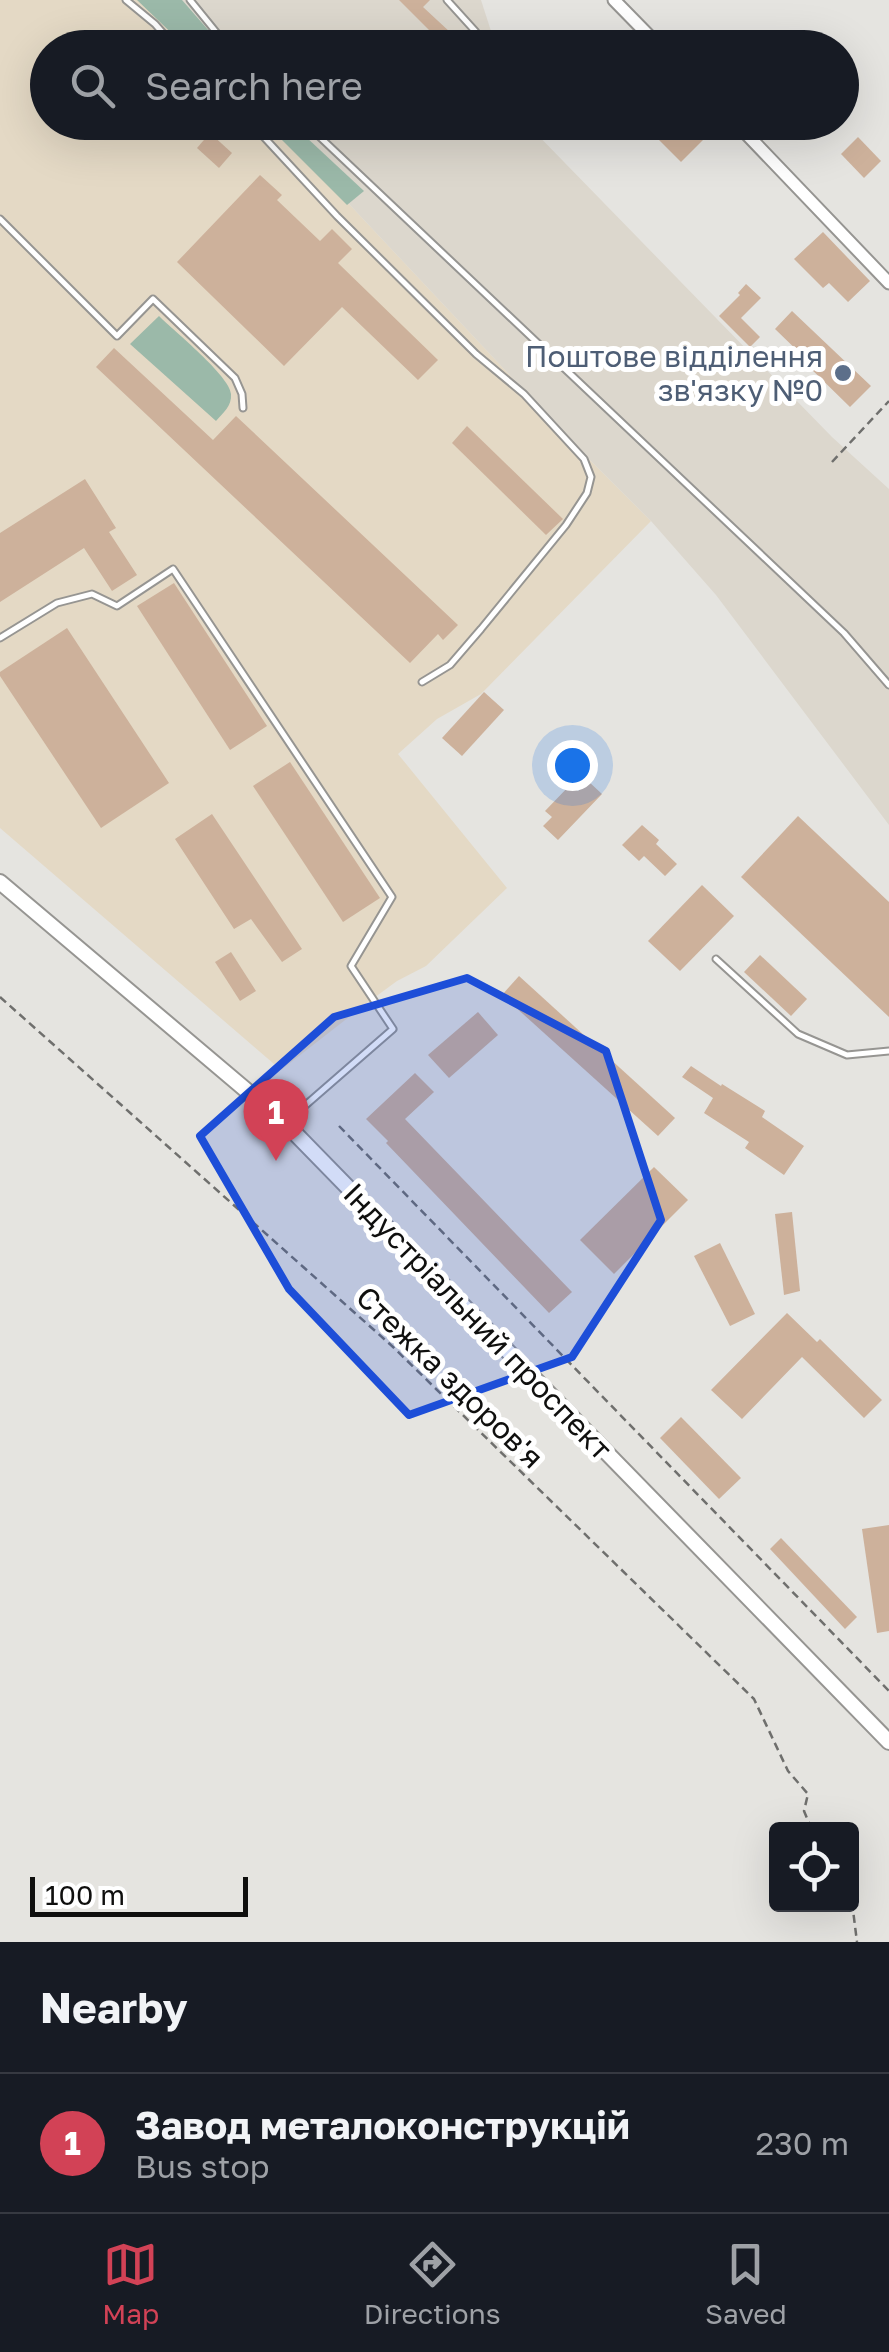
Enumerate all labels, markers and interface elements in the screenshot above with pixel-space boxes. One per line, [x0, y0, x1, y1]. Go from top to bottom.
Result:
search box [30, 30, 859, 140]
icon: search [65, 58, 120, 113]
text: Search here [145, 63, 363, 108]
place label: Поштове відділення зв'язку №0 [525, 338, 823, 408]
marker: Поштове відділення зв'язку №0 [832, 362, 854, 384]
your location [547, 740, 598, 791]
pin: 1 [244, 1078, 308, 1161]
street label: Індустріальний проспект [336, 1175, 620, 1467]
street label: Стежка здоров'я [349, 1279, 551, 1475]
map controls [769, 1822, 859, 1912]
button: locate [769, 1822, 859, 1912]
scale bar [30, 1872, 248, 1916]
text: 100 m [45, 1878, 125, 1911]
text: Nearby [40, 1982, 188, 2032]
text: Завод металоконструкцій [135, 2102, 630, 2147]
text: 1 [64, 2124, 81, 2162]
text: 230 m [756, 2124, 849, 2162]
text: Bus stop [135, 2147, 269, 2185]
tab: Map [102, 2237, 159, 2330]
tab: Directions [364, 2237, 501, 2330]
tab: Saved [705, 2237, 787, 2330]

